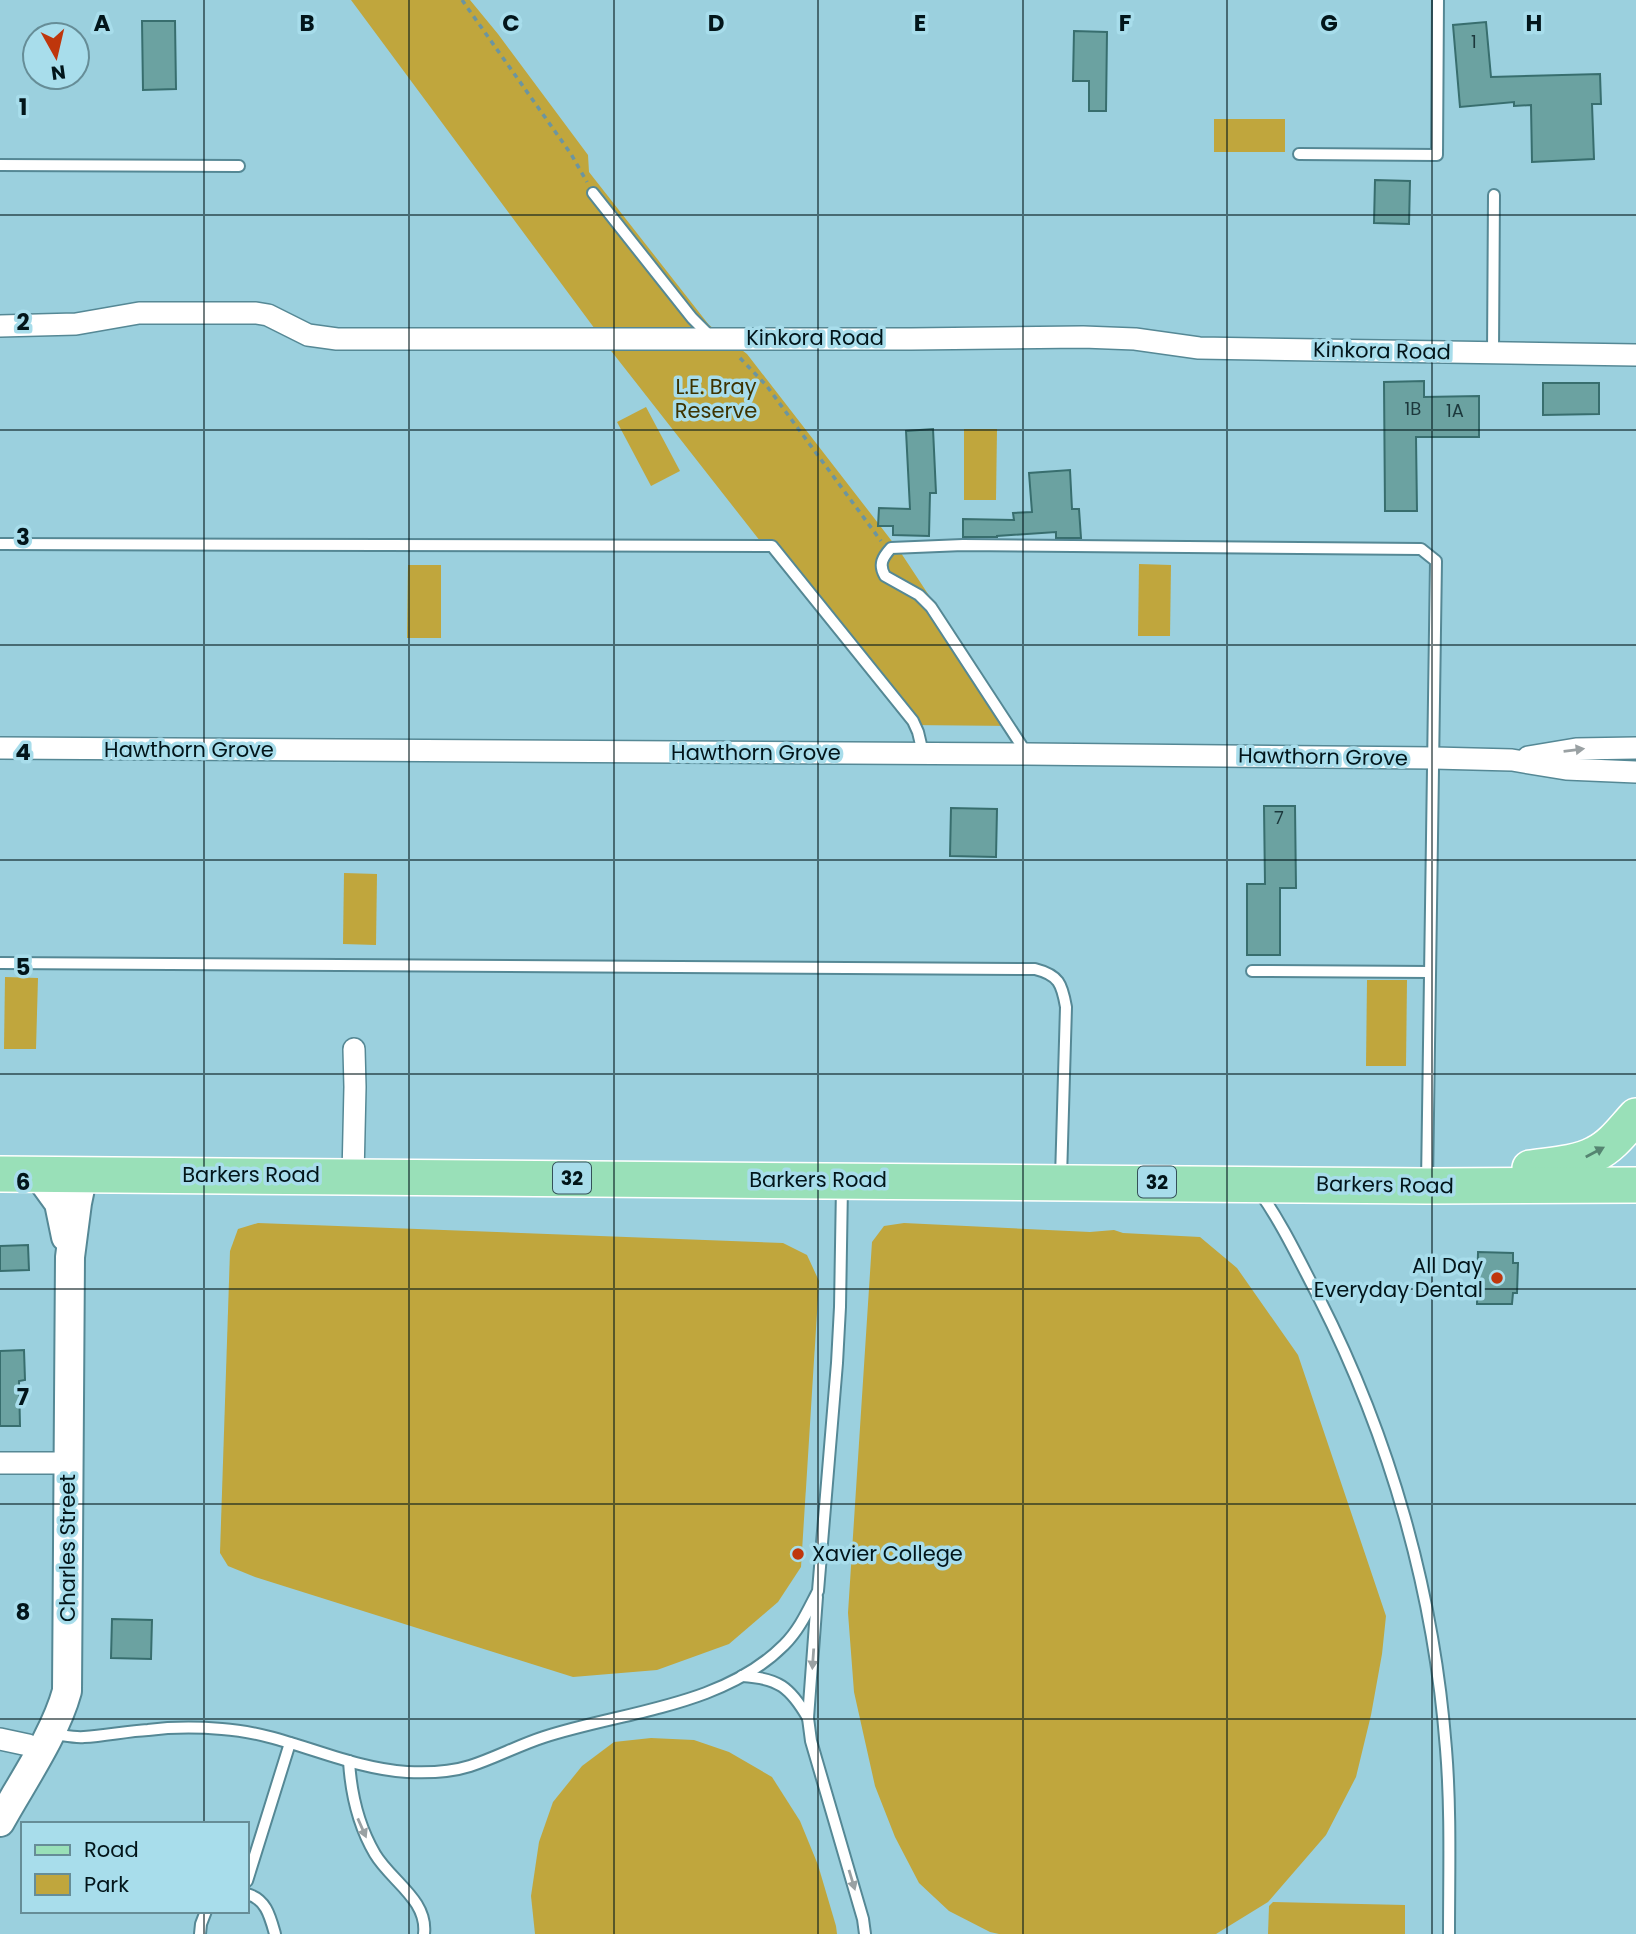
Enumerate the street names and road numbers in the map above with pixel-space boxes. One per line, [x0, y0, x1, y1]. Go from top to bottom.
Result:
street label: Kinkora Road [746, 323, 884, 352]
street label: Kinkora Road [1313, 335, 1451, 366]
street label: Hawthorn Grove [104, 735, 274, 764]
street label: Hawthorn Grove [671, 738, 841, 767]
street label: Hawthorn Grove [1238, 741, 1408, 772]
street label: Barkers Road [182, 1160, 320, 1189]
road number: 32 [553, 1162, 591, 1194]
street label: Barkers Road [749, 1165, 887, 1194]
road number: 32 [1138, 1166, 1176, 1198]
street label: Barkers Road [1316, 1169, 1454, 1200]
street label: Charles Street [53, 1474, 82, 1622]

